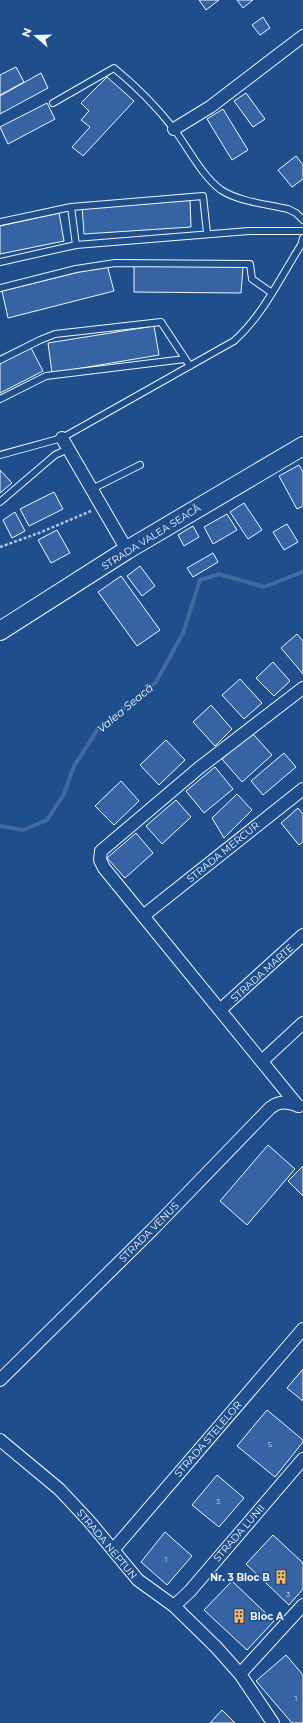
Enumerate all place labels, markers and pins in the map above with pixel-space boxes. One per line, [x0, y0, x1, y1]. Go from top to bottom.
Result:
building icon: Nr. 3 Bloc B [273, 1569, 289, 1585]
place label: Nr. 3 Bloc B [210, 1571, 270, 1584]
building icon: Bloc A [231, 1608, 247, 1624]
place label: Bloc A [250, 1610, 284, 1623]

